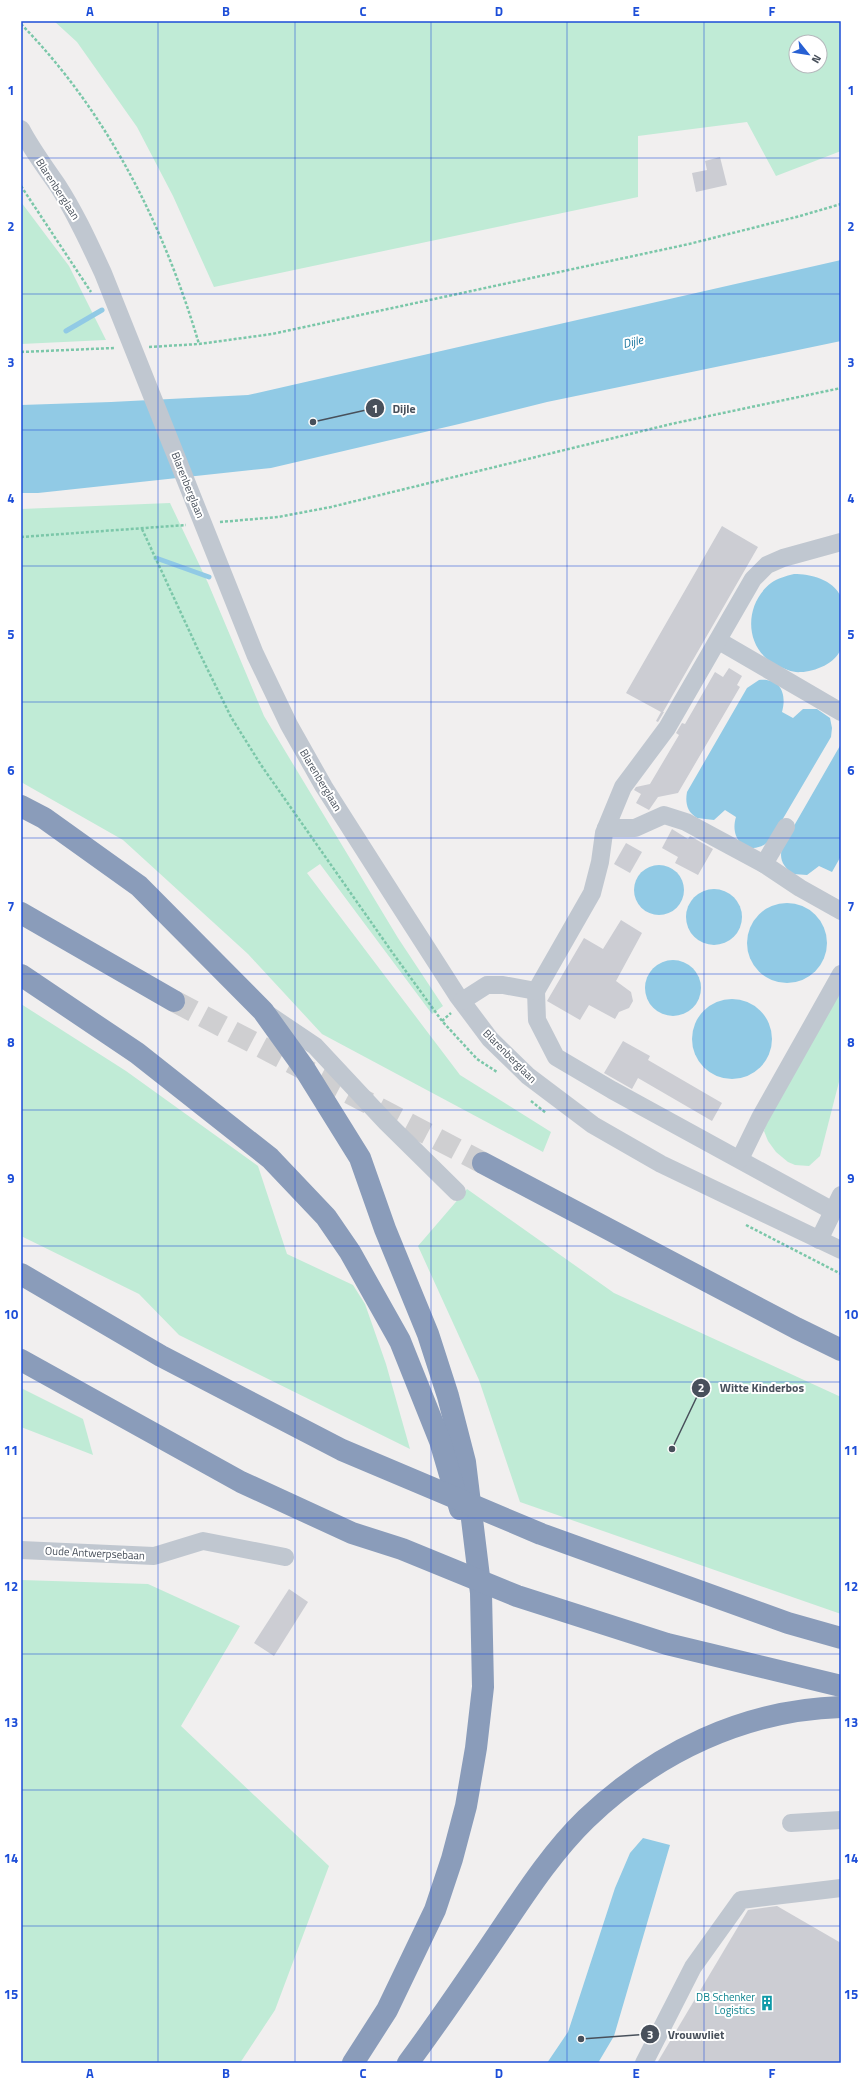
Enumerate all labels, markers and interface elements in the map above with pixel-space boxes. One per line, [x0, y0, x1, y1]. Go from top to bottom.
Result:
text: A [86, 1, 94, 21]
text: B [222, 1, 230, 21]
text: C [359, 1, 367, 21]
text: D [495, 1, 503, 21]
text: E [632, 1, 640, 21]
text: F [769, 1, 776, 21]
north arrow [788, 34, 828, 74]
text: N [808, 52, 825, 66]
text: 1 [7, 80, 15, 100]
text: 1 [847, 80, 855, 100]
street label: Blarenberglaan [32, 155, 84, 223]
text: 2 [7, 216, 15, 236]
text: 2 [847, 216, 855, 236]
water label: Dijle [621, 329, 646, 353]
text: 3 [7, 352, 15, 372]
text: 3 [847, 352, 855, 372]
callout: Dijle [365, 396, 424, 420]
text: 1 [372, 399, 378, 418]
text: Dijle [392, 399, 416, 418]
street label: Blarenberglaan [167, 449, 209, 521]
text: 4 [7, 488, 15, 508]
text: 4 [847, 488, 855, 508]
text: 5 [7, 624, 15, 644]
text: 5 [847, 624, 855, 644]
street label: Blarenberglaan [296, 746, 346, 814]
text: 6 [7, 760, 15, 780]
text: 6 [847, 760, 855, 780]
text: 7 [7, 896, 15, 916]
text: 7 [847, 896, 855, 916]
street label: Blarenberglaan [480, 1026, 541, 1087]
text: 8 [7, 1032, 15, 1052]
text: 8 [847, 1032, 855, 1052]
text: 9 [7, 1168, 15, 1188]
text: 9 [847, 1168, 855, 1188]
text: 10 [4, 1304, 18, 1324]
text: 10 [844, 1304, 858, 1324]
callout: Witte Kinderbos [691, 1376, 812, 1400]
text: 2 [698, 1378, 704, 1397]
text: Witte Kinderbos [720, 1378, 805, 1397]
text: 11 [4, 1440, 18, 1460]
text: 11 [844, 1440, 858, 1460]
street label: Oude Antwerpsebaan [45, 1542, 145, 1564]
text: 12 [4, 1576, 18, 1596]
text: 12 [844, 1576, 858, 1596]
text: 13 [4, 1712, 18, 1732]
text: 13 [844, 1712, 858, 1732]
text: 14 [4, 1848, 18, 1868]
text: 14 [844, 1848, 858, 1868]
text: 15 [4, 1984, 18, 2004]
text: 15 [844, 1984, 858, 2004]
place label: DB Schenker Logistics [696, 1989, 755, 2018]
building icon: DB Schenker Logistics [758, 1994, 776, 2012]
callout: Vrouwvliet [640, 2022, 733, 2046]
text: 3 [647, 2025, 653, 2044]
text: Vrouwvliet [668, 2025, 725, 2044]
text: A [86, 2063, 94, 2083]
text: B [222, 2063, 230, 2083]
text: C [359, 2063, 367, 2083]
text: D [495, 2063, 503, 2083]
text: E [632, 2063, 640, 2083]
text: F [769, 2063, 776, 2083]

